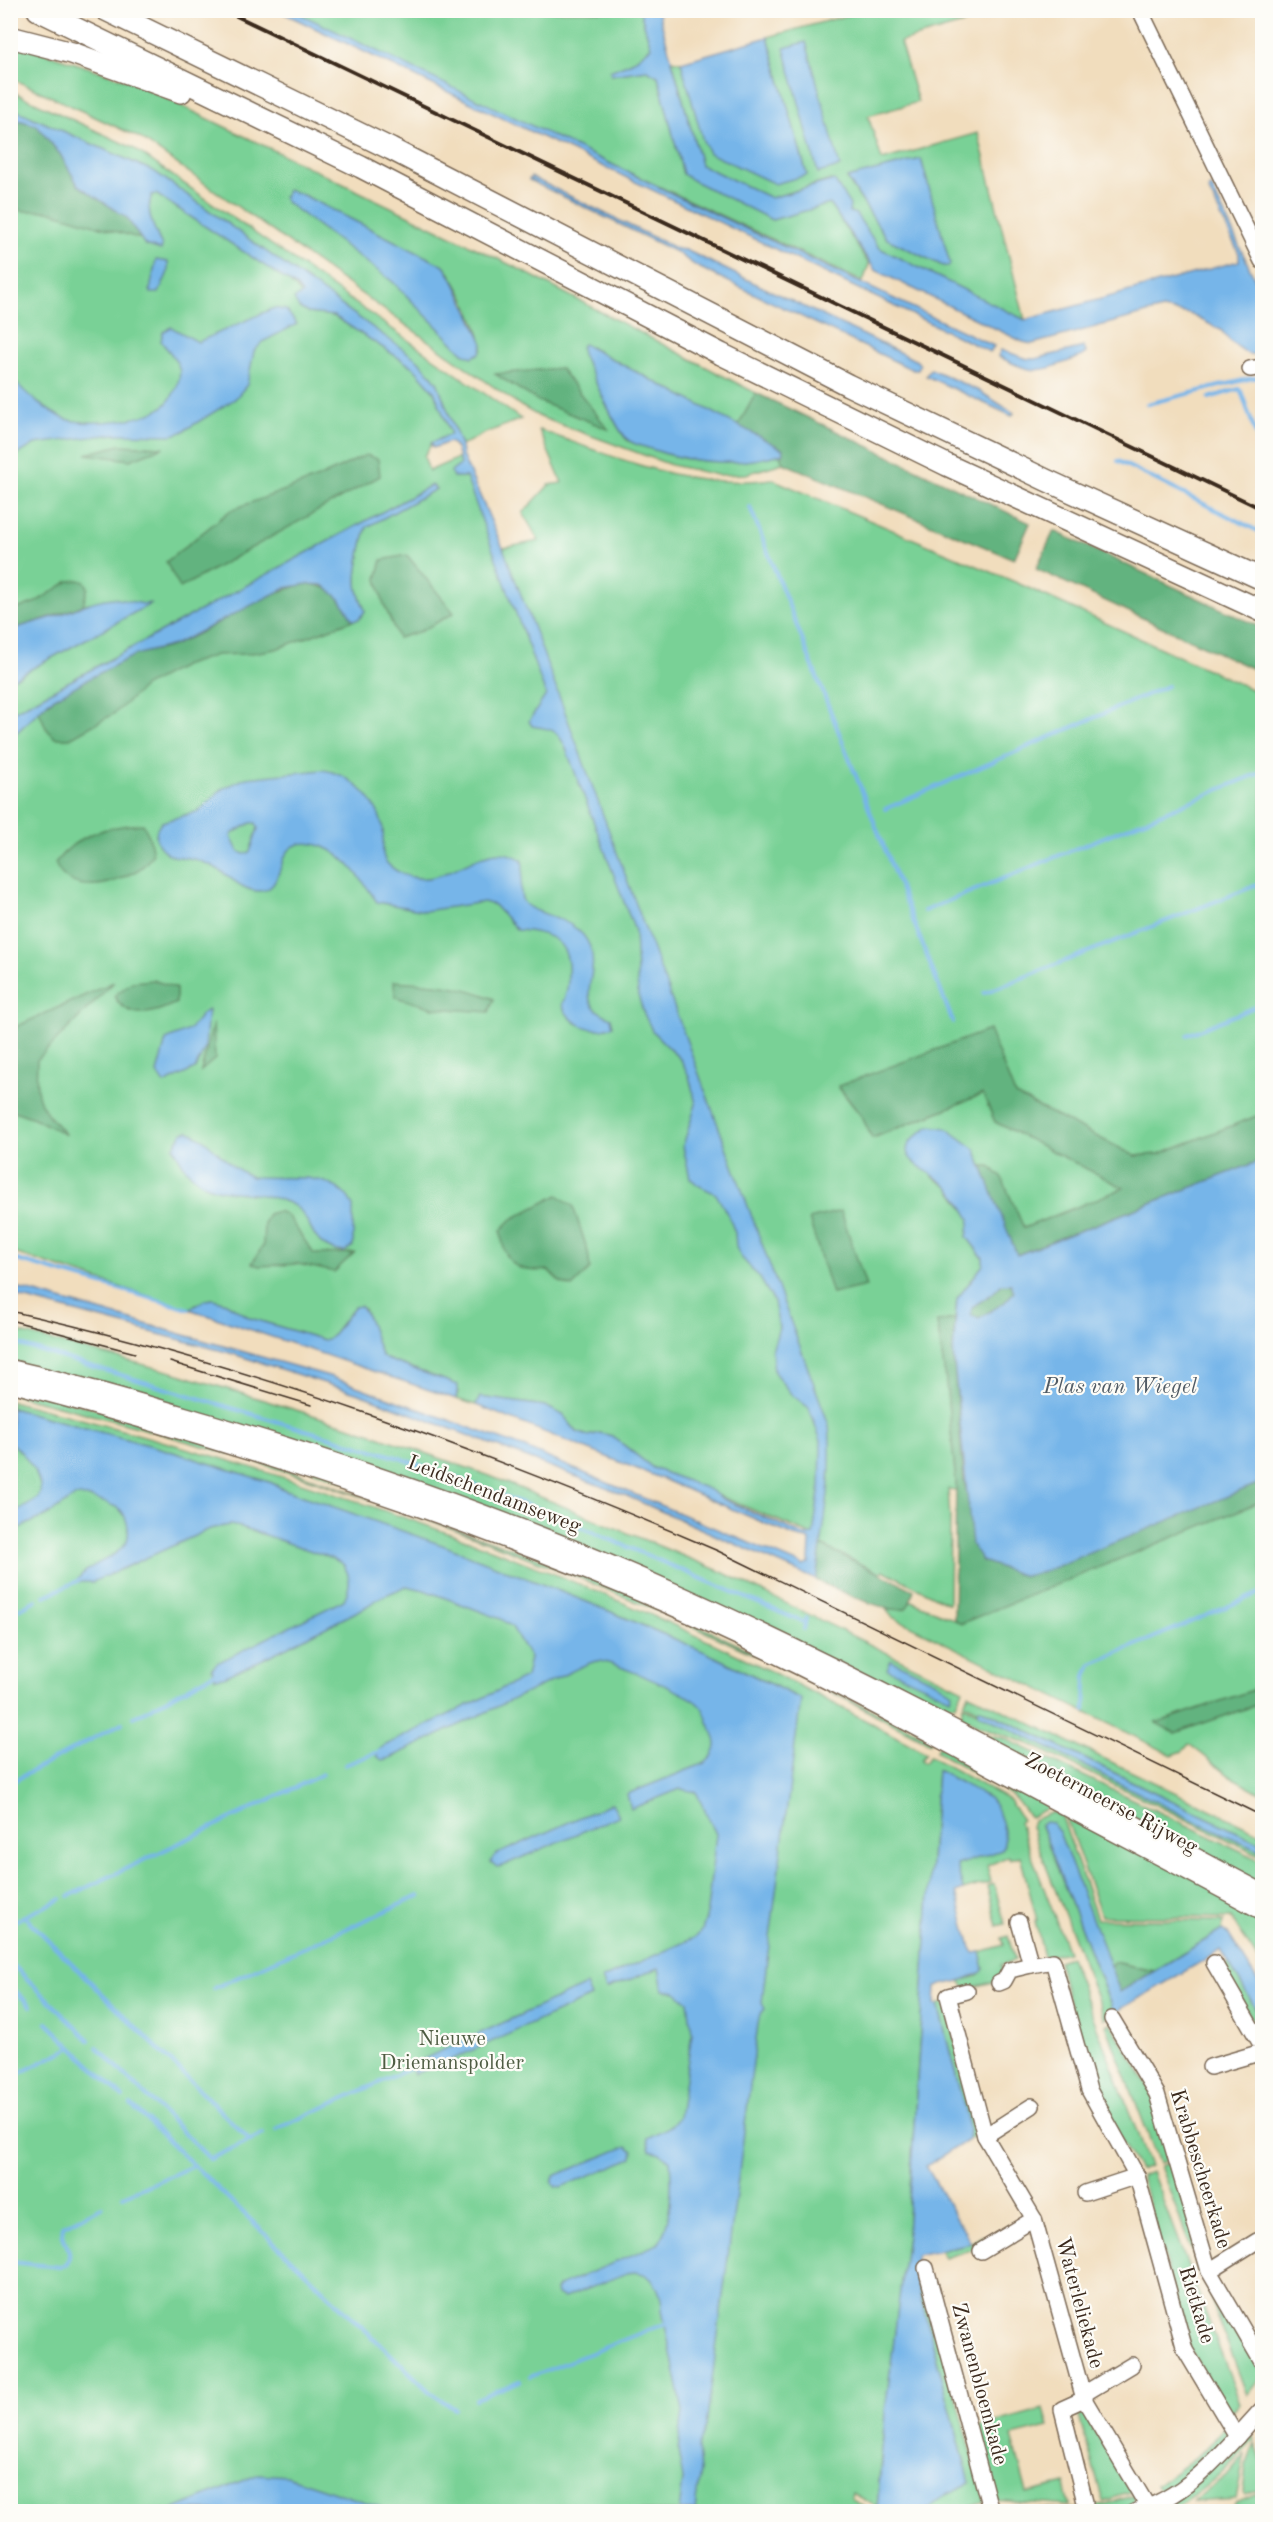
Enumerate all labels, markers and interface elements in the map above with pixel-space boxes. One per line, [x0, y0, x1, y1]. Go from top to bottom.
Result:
water label: Plas van Wiegel [1042, 1376, 1198, 1398]
street label: Leidschendamseweg [404, 1452, 584, 1538]
street label: Zoetermeerse Rijweg [1021, 1750, 1201, 1859]
park label: Nieuwe Driemanspolder [380, 2029, 524, 2074]
street label: Krabbescheerkade [1166, 2087, 1234, 2251]
street label: Waterleliekade [1051, 2235, 1107, 2371]
street label: Rietkade [1174, 2264, 1218, 2346]
street label: Zwanenbloemkade [947, 2301, 1011, 2467]

